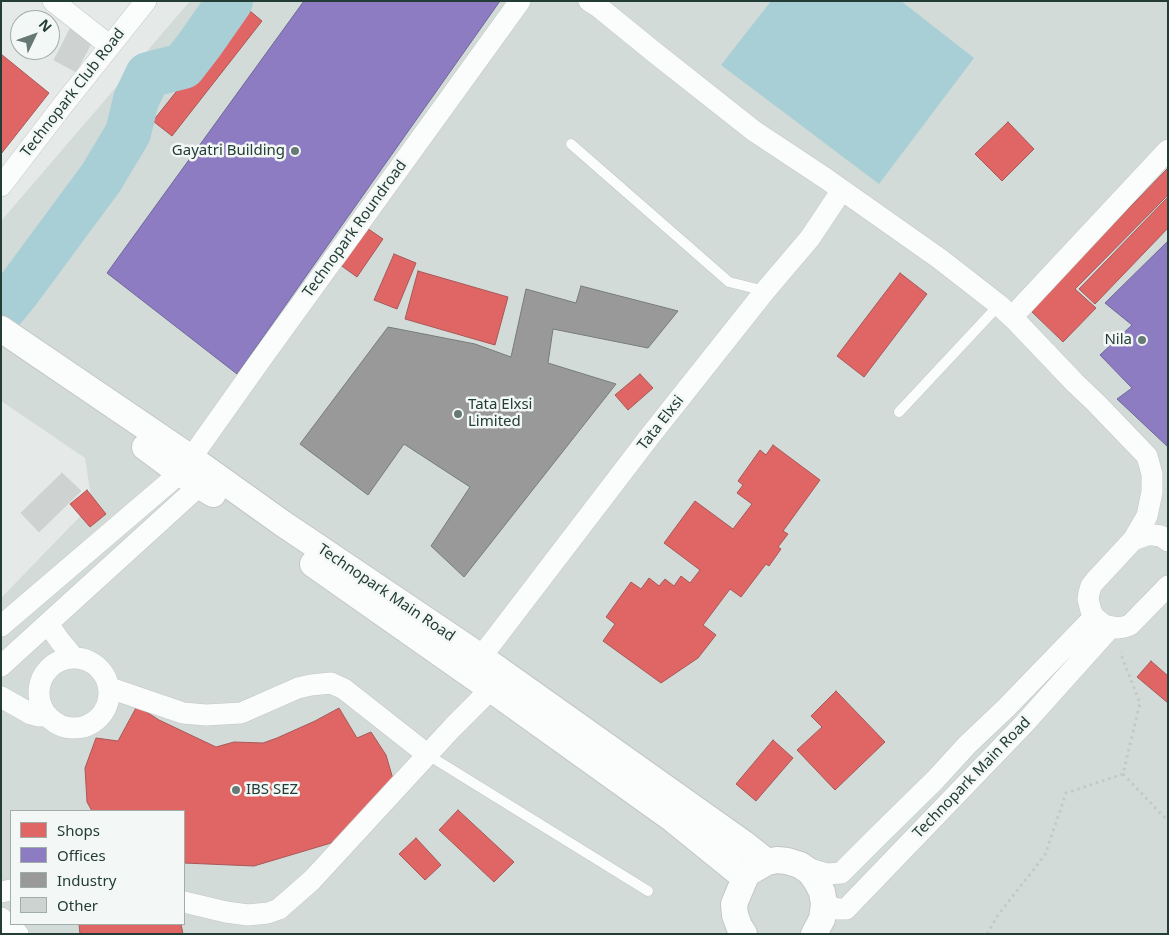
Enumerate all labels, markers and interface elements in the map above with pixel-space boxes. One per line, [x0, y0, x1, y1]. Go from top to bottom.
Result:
north arrow [10, 10, 60, 60]
text: N [35, 15, 57, 36]
street label: Technopark Club Road [17, 25, 129, 161]
place label: Gayatri Building [172, 142, 285, 160]
marker: Gayatri Building [289, 145, 301, 157]
street label: Technopark Roundroad [299, 157, 411, 301]
place label: Nila [1104, 331, 1132, 349]
marker: Nila [1136, 334, 1148, 346]
street label: Tata Elxsi [634, 392, 688, 454]
place label: Tata Elxsi Limited [468, 396, 532, 431]
marker: Tata Elxsi Limited [452, 408, 464, 420]
street label: Technopark Main Road [314, 540, 458, 646]
street label: Technopark Main Road [909, 714, 1035, 842]
place label: IBS SEZ [246, 781, 298, 799]
marker: IBS SEZ [230, 784, 242, 796]
legend [10, 810, 185, 925]
text: Shops [57, 820, 100, 840]
text: Offices [57, 845, 106, 865]
text: Industry [57, 870, 116, 890]
text: Other [57, 895, 98, 915]

